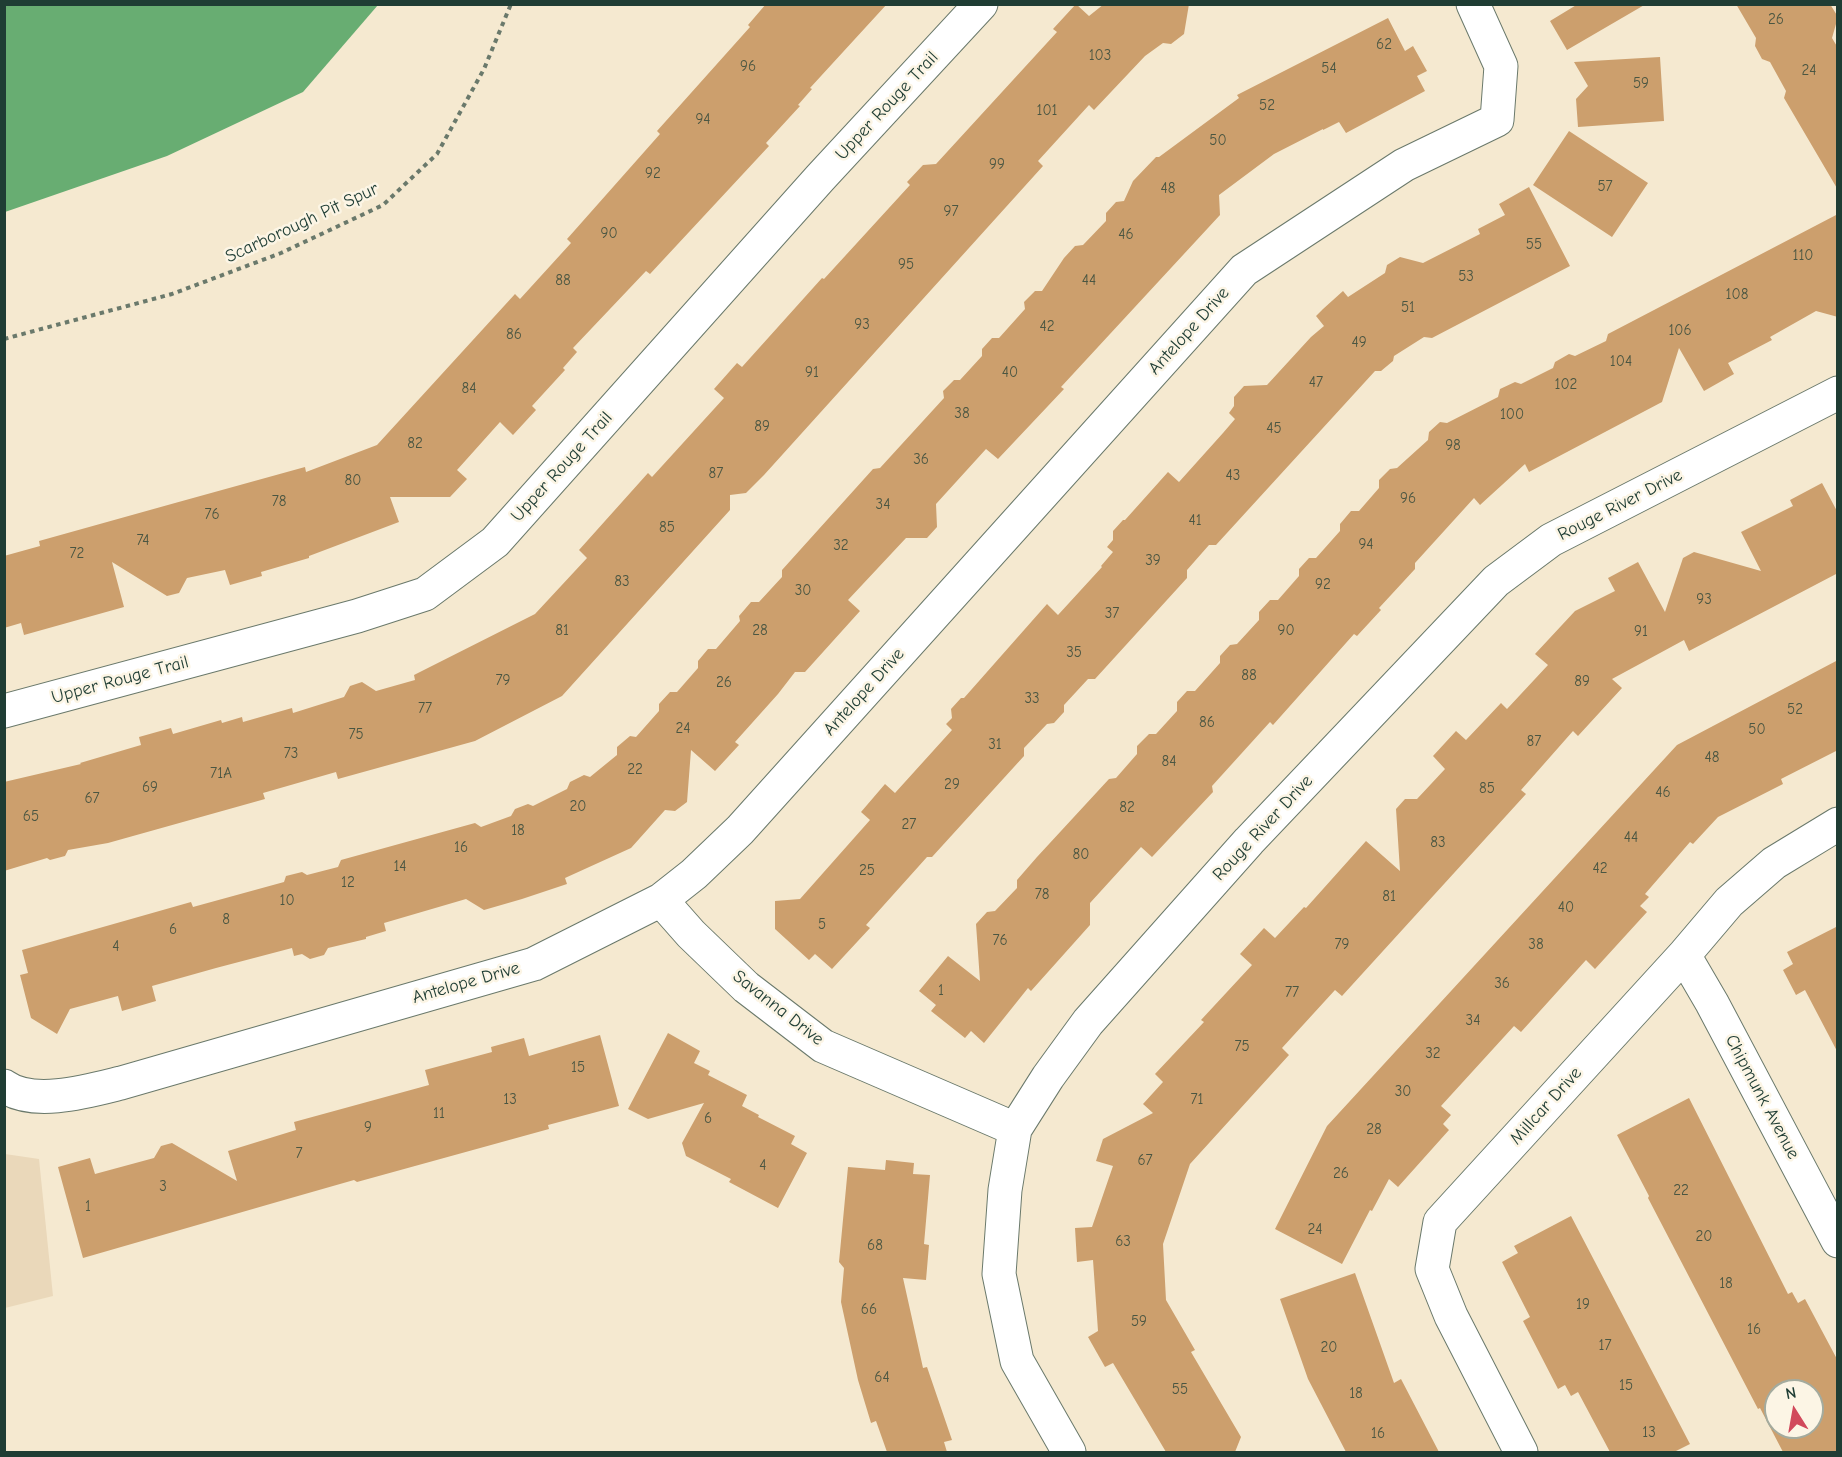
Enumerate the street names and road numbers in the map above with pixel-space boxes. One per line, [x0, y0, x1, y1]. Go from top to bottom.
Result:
street label: Upper Rouge Trail [831, 47, 943, 165]
street label: Scarborough Pit Spur [222, 178, 382, 268]
street label: Antelope Drive [1144, 283, 1234, 379]
street label: Upper Rouge Trail [507, 407, 617, 527]
street label: Rouge River Drive [1554, 464, 1686, 546]
street label: Antelope Drive [819, 644, 909, 740]
street label: Upper Rouge Trail [49, 651, 191, 709]
street label: Rouge River Drive [1208, 771, 1318, 885]
street label: Antelope Drive [410, 957, 522, 1009]
street label: Savanna Drive [728, 966, 828, 1050]
street label: Chipmunk Avenue [1720, 1031, 1804, 1163]
street label: Millcar Drive [1506, 1063, 1586, 1149]

